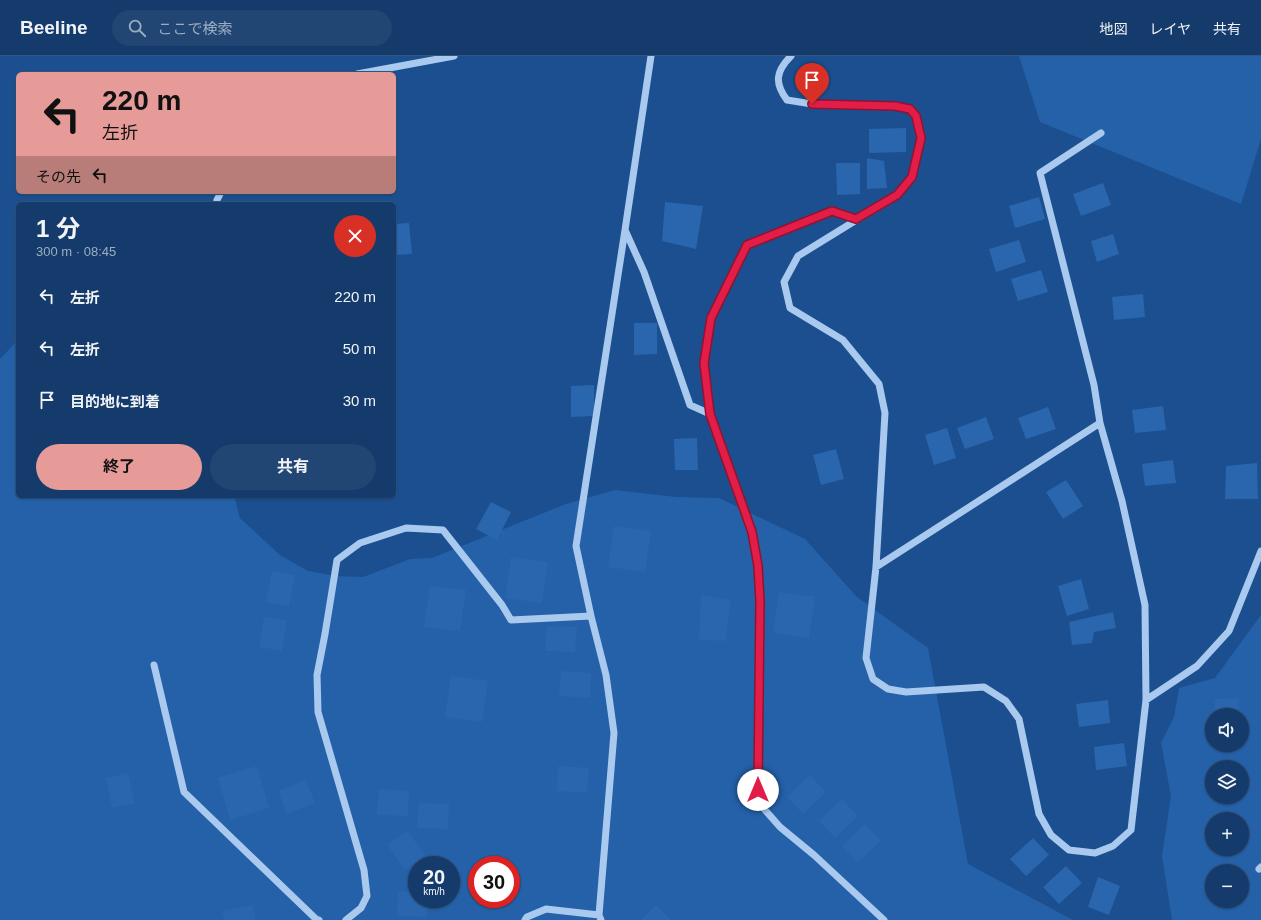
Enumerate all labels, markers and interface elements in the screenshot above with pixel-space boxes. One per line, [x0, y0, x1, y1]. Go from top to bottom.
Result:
search box [112, 10, 392, 46]
text: Beeline [20, 17, 88, 38]
icon: search [126, 17, 148, 39]
text: ここで検索 [158, 20, 233, 37]
text: 地図 [1099, 21, 1127, 37]
text: レイヤ [1149, 21, 1191, 37]
text: 共有 [1213, 21, 1241, 37]
pin [795, 63, 829, 104]
icon: arrive [801, 69, 823, 91]
text: 220 m [102, 85, 181, 116]
icon: left [36, 88, 88, 140]
text: 左折 [102, 123, 138, 143]
icon: left [89, 164, 111, 186]
text: その先 [36, 168, 81, 185]
text: 1 分 [36, 215, 80, 242]
button: close [334, 215, 376, 257]
text: 300 m · 08:45 [36, 244, 116, 259]
icon: left [36, 285, 58, 307]
text: 220 m [334, 288, 376, 305]
text: 左折 [70, 289, 100, 306]
icon: left [36, 337, 58, 359]
text: 50 m [343, 340, 376, 357]
text: 左折 [70, 341, 100, 358]
icon: arrive [36, 389, 58, 411]
text: 30 m [343, 392, 376, 409]
text: 目的地に到着 [70, 393, 160, 410]
button: 終了 [36, 444, 202, 490]
button: 共有 [210, 444, 376, 490]
map controls [1205, 708, 1249, 908]
button: sound [1205, 708, 1249, 752]
button: layers [1205, 760, 1249, 804]
position arrow [737, 769, 779, 811]
button: + [1205, 812, 1249, 856]
speed limit sign: 30 [468, 856, 520, 908]
button: − [1205, 864, 1249, 908]
text: 20 [423, 866, 445, 888]
text: km/h [423, 886, 445, 897]

